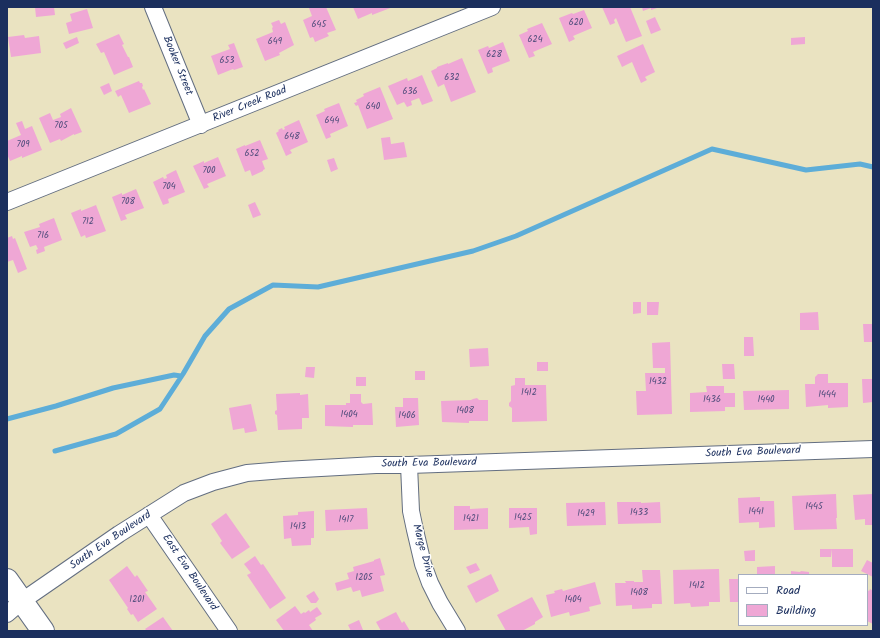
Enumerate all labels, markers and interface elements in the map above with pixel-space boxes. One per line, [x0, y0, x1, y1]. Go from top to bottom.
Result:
house number: 620 [569, 18, 583, 28]
house number: 645 [312, 20, 326, 30]
street label: Booker Street [159, 34, 195, 98]
house number: 624 [527, 35, 543, 45]
house number: 649 [268, 37, 282, 47]
house number: 628 [486, 50, 502, 60]
house number: 653 [220, 56, 234, 66]
house number: 632 [444, 73, 460, 83]
street label: River Creek Road [211, 84, 289, 126]
house number: 636 [402, 87, 418, 97]
house number: 640 [366, 102, 380, 112]
house number: 644 [325, 116, 339, 126]
house number: 705 [54, 121, 68, 131]
house number: 648 [284, 132, 300, 142]
house number: 709 [16, 140, 30, 150]
house number: 652 [244, 149, 260, 159]
house number: 700 [202, 166, 216, 176]
house number: 704 [162, 182, 176, 192]
house number: 708 [121, 197, 135, 207]
house number: 712 [82, 217, 94, 227]
house number: 716 [37, 231, 49, 241]
house number: 1432 [649, 377, 667, 387]
house number: 1412 [521, 388, 537, 398]
house number: 1444 [818, 390, 836, 400]
house number: 1436 [703, 395, 721, 405]
house number: 1440 [757, 395, 775, 405]
house number: 1408 [456, 406, 474, 416]
house number: 1404 [340, 410, 358, 420]
house number: 1406 [398, 411, 416, 421]
street label: South Eva Boulevard [705, 445, 801, 461]
street label: South Eva Boulevard [381, 457, 477, 471]
house number: 1445 [805, 502, 823, 512]
house number: 1441 [748, 507, 764, 517]
house number: 1433 [630, 508, 648, 518]
street label: South Eva Boulevard [68, 509, 154, 573]
house number: 1429 [577, 509, 595, 519]
house number: 1425 [514, 513, 532, 523]
house number: 1421 [463, 514, 479, 524]
house number: 1417 [339, 515, 353, 525]
house number: 1413 [290, 522, 306, 532]
street label: Marge Drive [409, 523, 435, 579]
street label: East Eva Boulevard [159, 532, 219, 614]
house number: 1205 [355, 573, 373, 583]
legend [738, 574, 868, 626]
house number: 1412 [689, 581, 705, 591]
text: Road [776, 581, 800, 600]
house number: 1408 [630, 588, 648, 598]
house number: 1201 [129, 595, 145, 605]
house number: 1404 [564, 595, 582, 605]
text: Building [776, 601, 816, 620]

